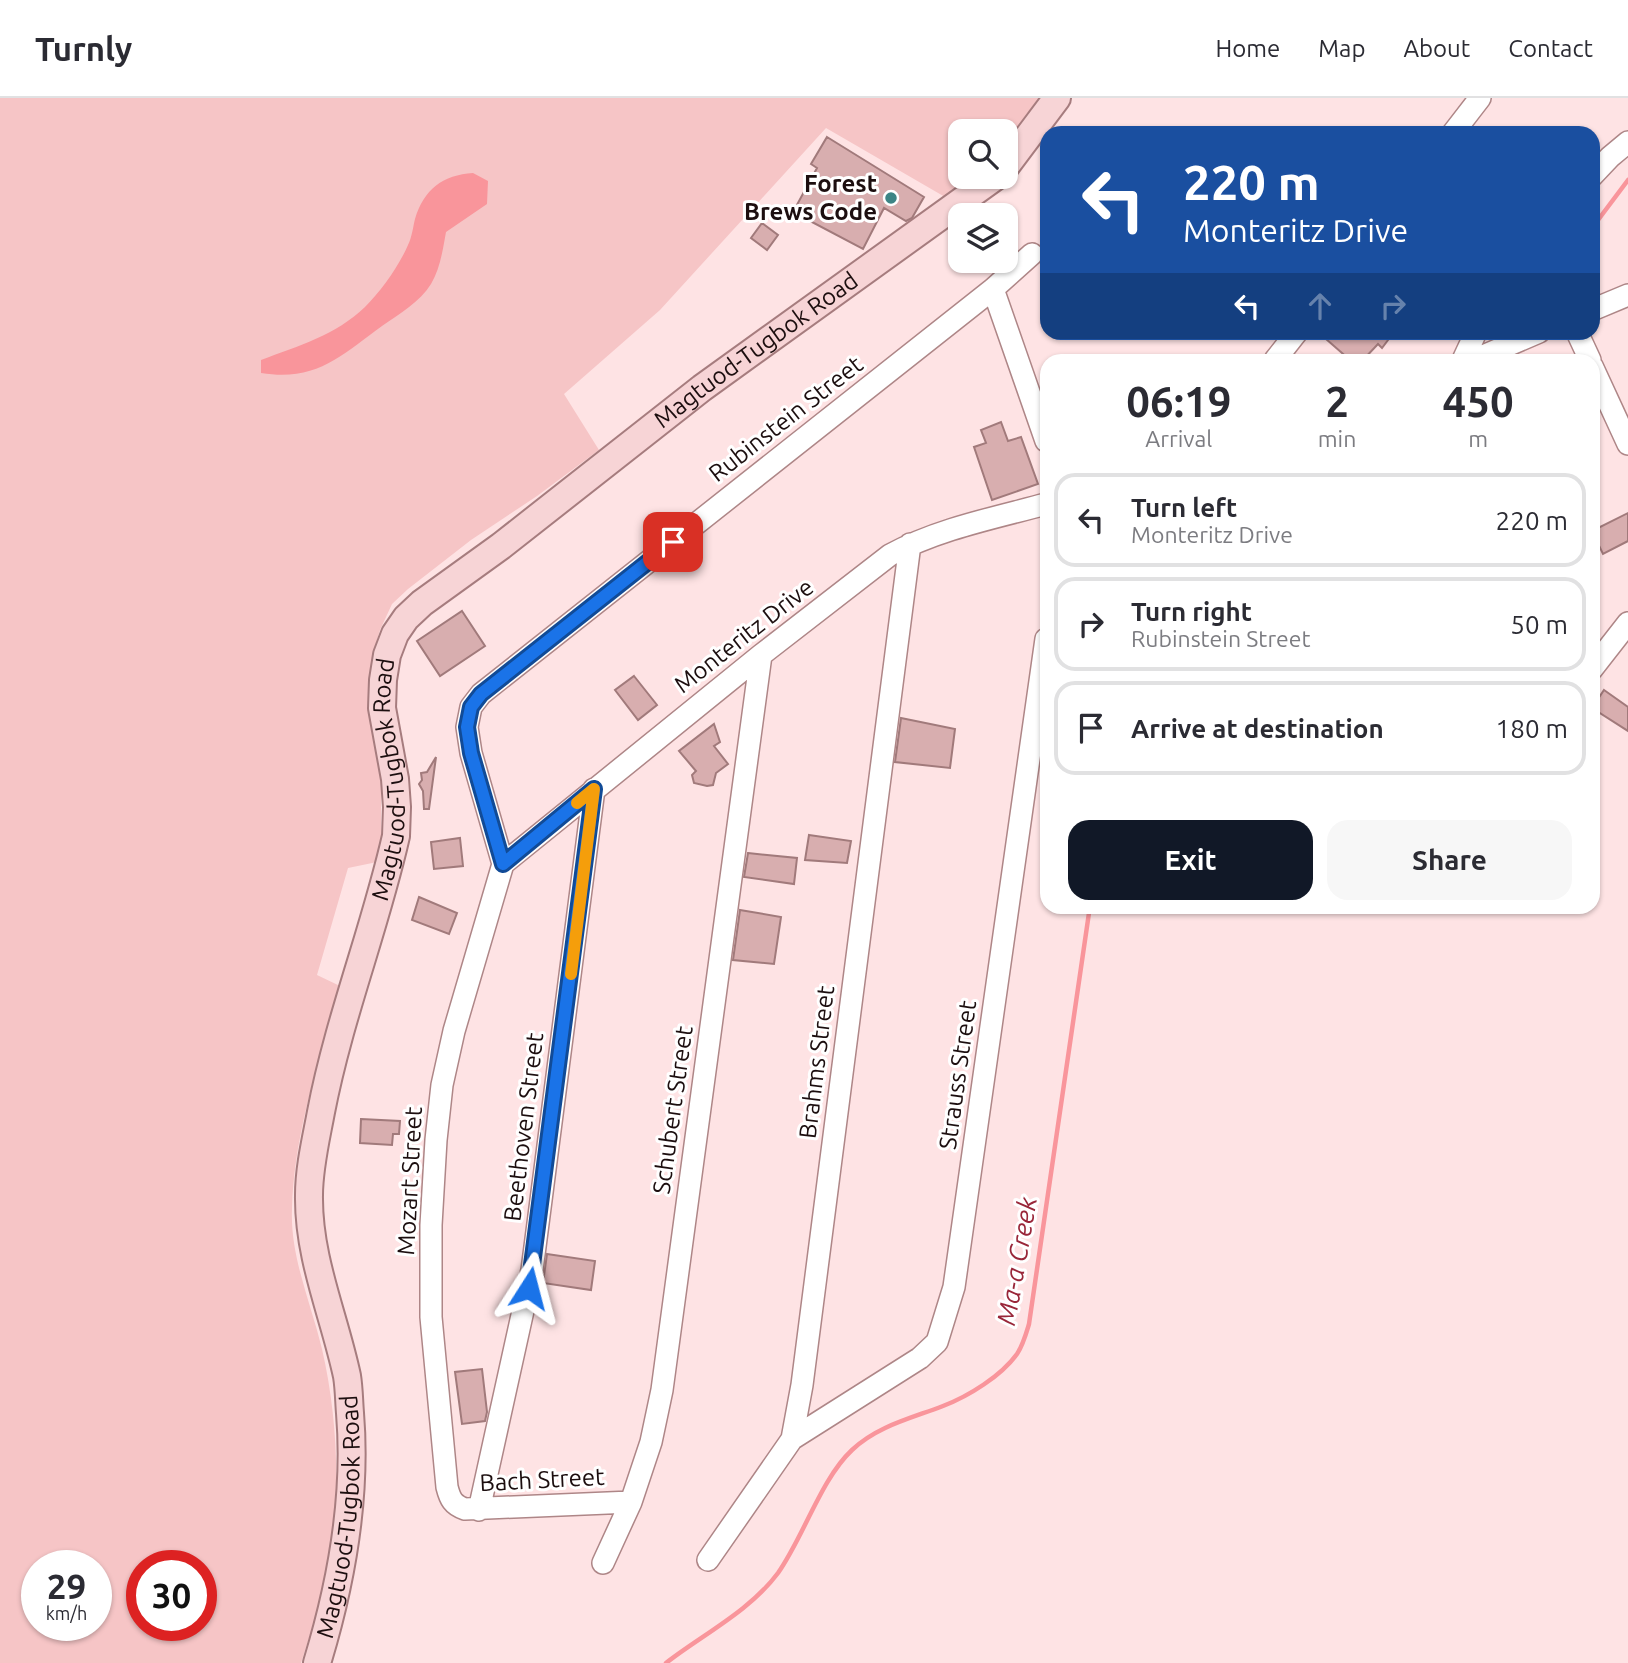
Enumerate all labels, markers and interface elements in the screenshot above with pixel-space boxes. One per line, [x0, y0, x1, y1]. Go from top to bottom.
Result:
text: Turnly [35, 30, 132, 67]
text: Home [1215, 35, 1280, 62]
text: Map [1318, 35, 1365, 62]
text: About [1403, 35, 1470, 62]
text: Contact [1508, 35, 1593, 62]
map controls [948, 119, 1018, 273]
button: search [948, 119, 1018, 189]
icon: left [1068, 154, 1159, 245]
text: 220 m [1183, 154, 1320, 209]
place label: Forest Brews Code [744, 170, 877, 225]
marker: Forest Brews Code [883, 190, 899, 206]
button: layers [948, 203, 1018, 273]
text: Monteritz Drive [1183, 212, 1408, 248]
street label: Magtuod-Tugbok Road [649, 266, 863, 433]
icon: left [1228, 287, 1266, 325]
icon: ahead [1301, 287, 1339, 325]
icon: right [1374, 287, 1412, 325]
street label: Rubinstein Street [704, 350, 868, 487]
text: 06:19 [1126, 378, 1231, 425]
text: 2 [1325, 378, 1349, 425]
text: 450 [1443, 378, 1514, 425]
text: Arrival [1145, 426, 1212, 451]
text: min [1318, 426, 1356, 451]
text: m [1468, 426, 1488, 451]
text: Turn left [1131, 493, 1237, 522]
icon: left [1072, 501, 1110, 539]
text: 220 m [1496, 506, 1568, 535]
pin [643, 512, 703, 572]
text: Monteritz Drive [1131, 522, 1293, 547]
icon: arrive [654, 523, 692, 561]
street label: Monteritz Drive [669, 573, 819, 698]
text: Turn right [1131, 597, 1252, 626]
icon: right [1072, 605, 1110, 643]
text: 50 m [1510, 610, 1568, 639]
text: Rubinstein Street [1131, 626, 1311, 651]
street label: Magtuod-Tugbok Road [366, 656, 410, 904]
icon: arrive [1072, 709, 1110, 747]
text: Arrive at destination [1131, 714, 1384, 743]
text: 180 m [1496, 714, 1568, 743]
button: Exit [1068, 820, 1313, 900]
button: Share [1327, 820, 1572, 900]
street label: Brahms Street [794, 983, 839, 1140]
street label: Strauss Street [934, 998, 981, 1151]
street label: Schubert Street [647, 1024, 698, 1196]
street label: Beethoven Street [499, 1030, 549, 1223]
street label: Mozart Street [392, 1105, 427, 1256]
water label: Ma-a Creek [991, 1194, 1042, 1327]
position arrow [492, 1251, 566, 1325]
street label: Magtuod-Tugbok Road [311, 1394, 365, 1641]
street label: Bach Street [479, 1463, 606, 1496]
speed limit sign: 30 [126, 1550, 217, 1641]
text: 29 [47, 1566, 86, 1606]
text: km/h [46, 1603, 87, 1623]

